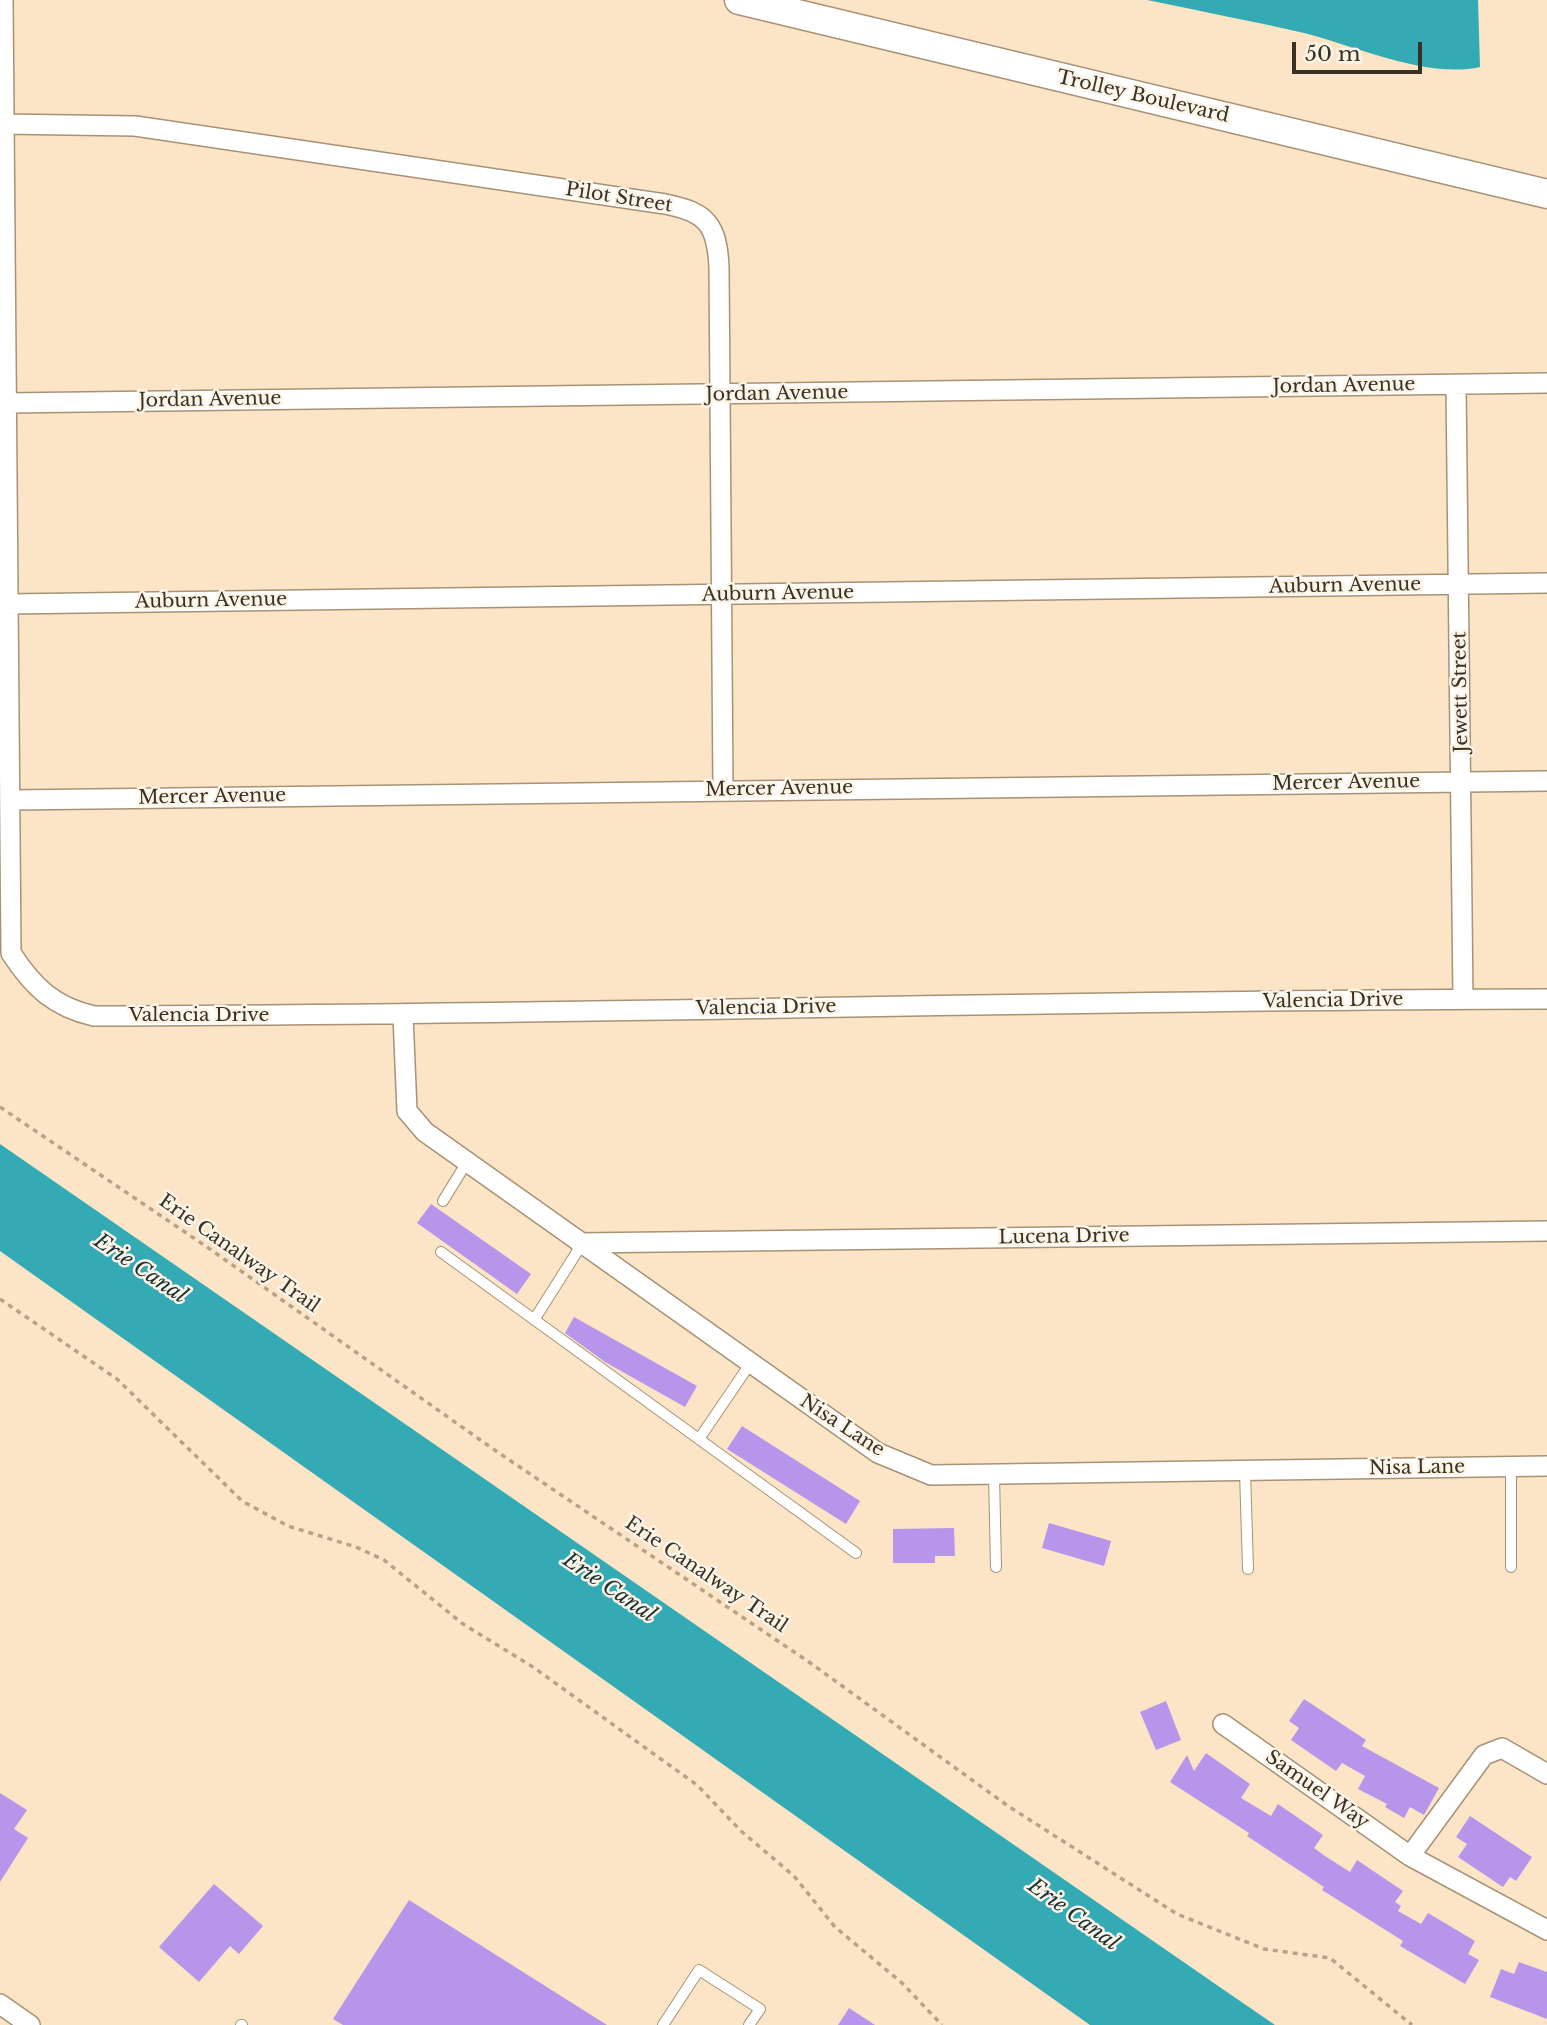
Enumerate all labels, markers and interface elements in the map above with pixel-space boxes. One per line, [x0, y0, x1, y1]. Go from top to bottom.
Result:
scale bar [1295, 28, 1424, 72]
text: 50 m [1305, 41, 1360, 67]
street label: Trolley Boulevard [1055, 66, 1231, 128]
street label: Pilot Street [564, 178, 674, 218]
street label: Jordan Avenue [1273, 373, 1415, 399]
street label: Jordan Avenue [706, 381, 848, 407]
street label: Jordan Avenue [139, 387, 281, 413]
street label: Auburn Avenue [1269, 573, 1421, 599]
street label: Auburn Avenue [702, 581, 854, 607]
street label: Auburn Avenue [135, 588, 287, 614]
street label: Jewett Street [1449, 631, 1473, 753]
street label: Mercer Avenue [1272, 770, 1420, 796]
street label: Mercer Avenue [705, 776, 853, 802]
street label: Mercer Avenue [138, 784, 286, 810]
street label: Valencia Drive [1262, 988, 1404, 1014]
street label: Valencia Drive [695, 995, 837, 1021]
street label: Valencia Drive [129, 1005, 269, 1027]
street label: Erie Canalway Trail [154, 1190, 324, 1318]
street label: Lucena Drive [998, 1224, 1130, 1250]
water label: Erie Canal [89, 1229, 191, 1309]
street label: Nisa Lane [795, 1390, 889, 1462]
street label: Nisa Lane [1369, 1456, 1465, 1480]
street label: Erie Canalway Trail [620, 1512, 792, 1638]
water label: Erie Canal [558, 1548, 660, 1628]
street label: Samuel Way [1261, 1746, 1373, 1834]
water label: Erie Canal [1022, 1873, 1124, 1957]

